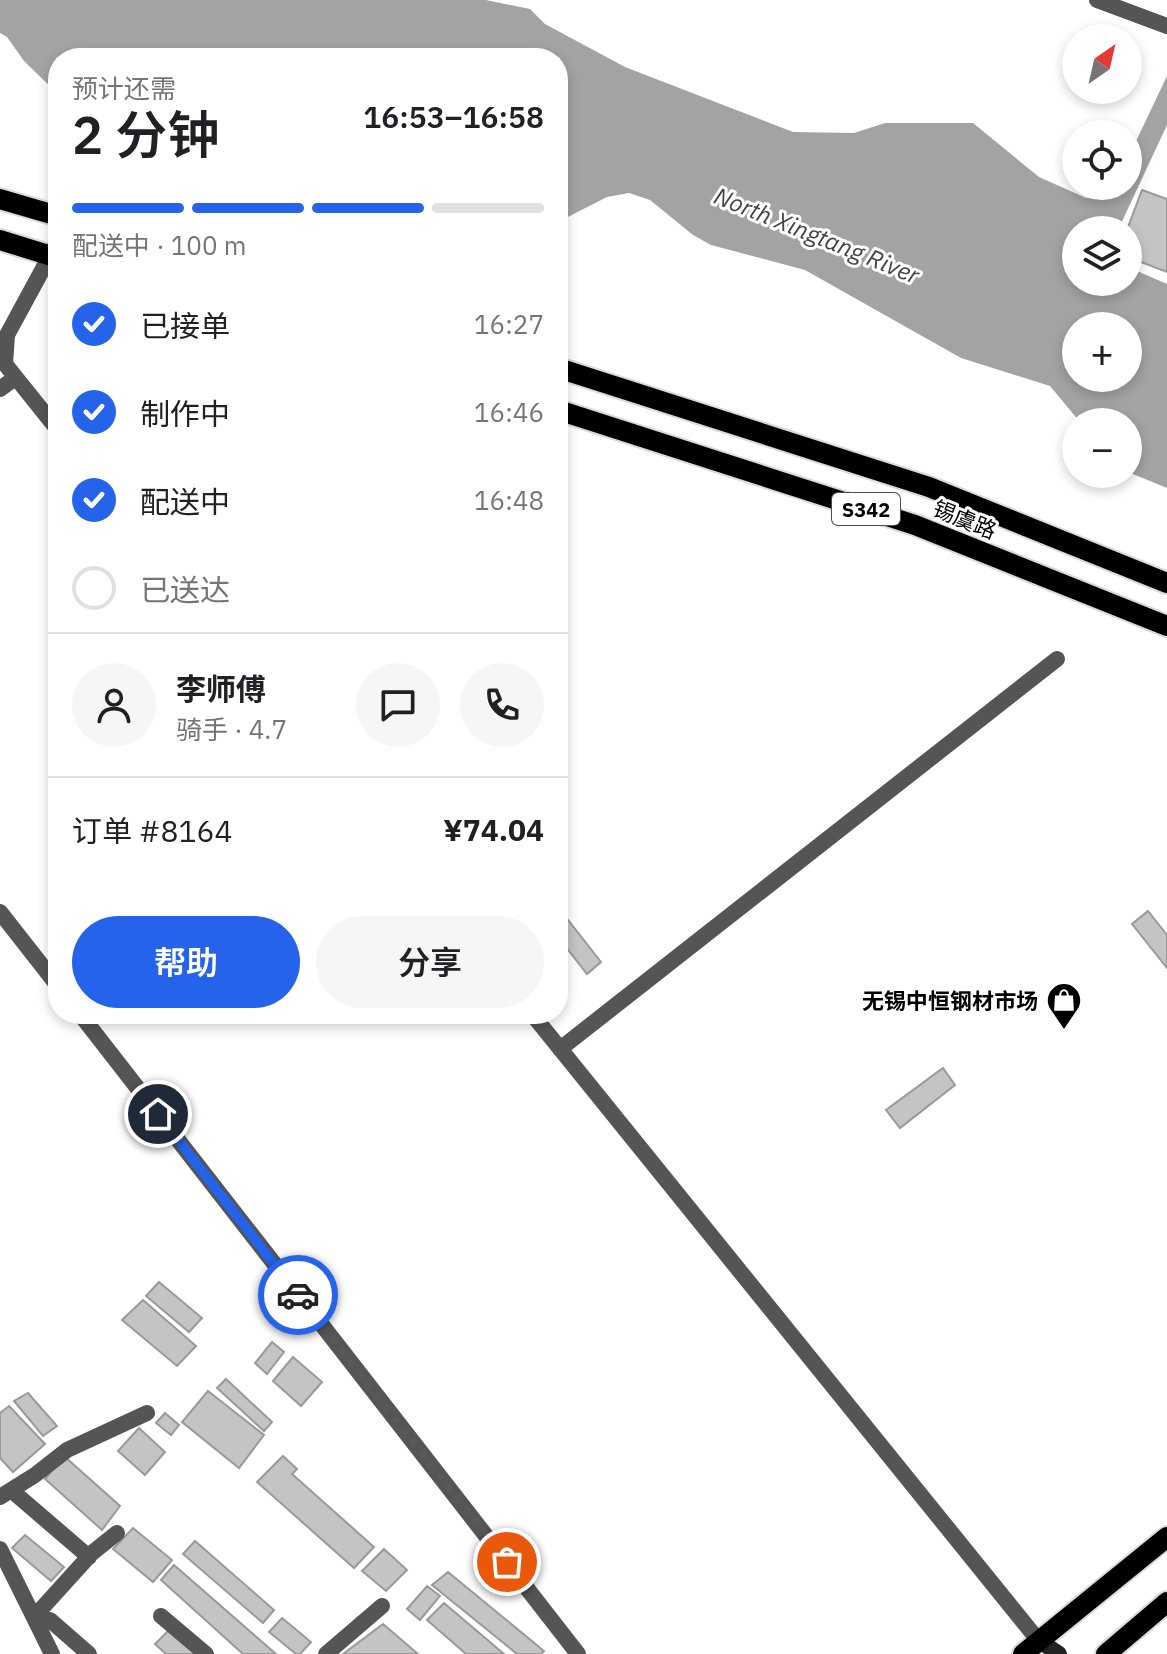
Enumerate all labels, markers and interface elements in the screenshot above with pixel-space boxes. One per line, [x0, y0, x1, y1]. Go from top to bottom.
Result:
north arrow [1062, 24, 1142, 104]
map controls [1062, 24, 1142, 488]
text: 预计还需 [72, 71, 176, 105]
text: 16:53–16:58 [363, 97, 544, 136]
text: 2 分钟 [72, 101, 219, 168]
button: locate [1062, 120, 1142, 200]
water label: North Xingtang River [710, 179, 925, 291]
button: layers [1062, 216, 1142, 296]
text: 配送中 · 100 m [72, 228, 246, 262]
icon: check [72, 302, 116, 346]
text: 已接单 [140, 306, 230, 345]
text: 16:27 [474, 307, 544, 341]
button: + [1062, 312, 1142, 392]
icon: check [72, 390, 116, 434]
text: 制作中 [140, 394, 230, 433]
text: 16:46 [474, 395, 544, 429]
button: − [1062, 408, 1142, 488]
icon: check [72, 478, 116, 522]
text: 配送中 [140, 482, 230, 521]
text: 16:48 [474, 483, 544, 517]
road number: S342 [832, 493, 900, 525]
street label: 锡虞路 [929, 493, 1001, 545]
text: 已送达 [140, 570, 230, 609]
button: person [72, 663, 156, 747]
button: chat [356, 663, 440, 747]
button: phone [460, 663, 544, 747]
text: 李师傅 [176, 669, 266, 708]
text: 骑手 · 4.7 [176, 712, 287, 746]
text: ¥74.04 [443, 810, 544, 849]
text: 订单 #8164 [72, 811, 232, 850]
button: 帮助 [72, 916, 300, 1008]
button: 分享 [316, 916, 544, 1008]
shop icon: 无锡中恒钢材市场 [1045, 981, 1083, 1031]
place label: 无锡中恒钢材市场 [862, 986, 1038, 1015]
pin [124, 1080, 192, 1148]
icon: home [136, 1092, 180, 1136]
courier [258, 1255, 338, 1335]
icon: car [276, 1273, 320, 1317]
pin [473, 1528, 541, 1596]
icon: bag [485, 1540, 529, 1584]

